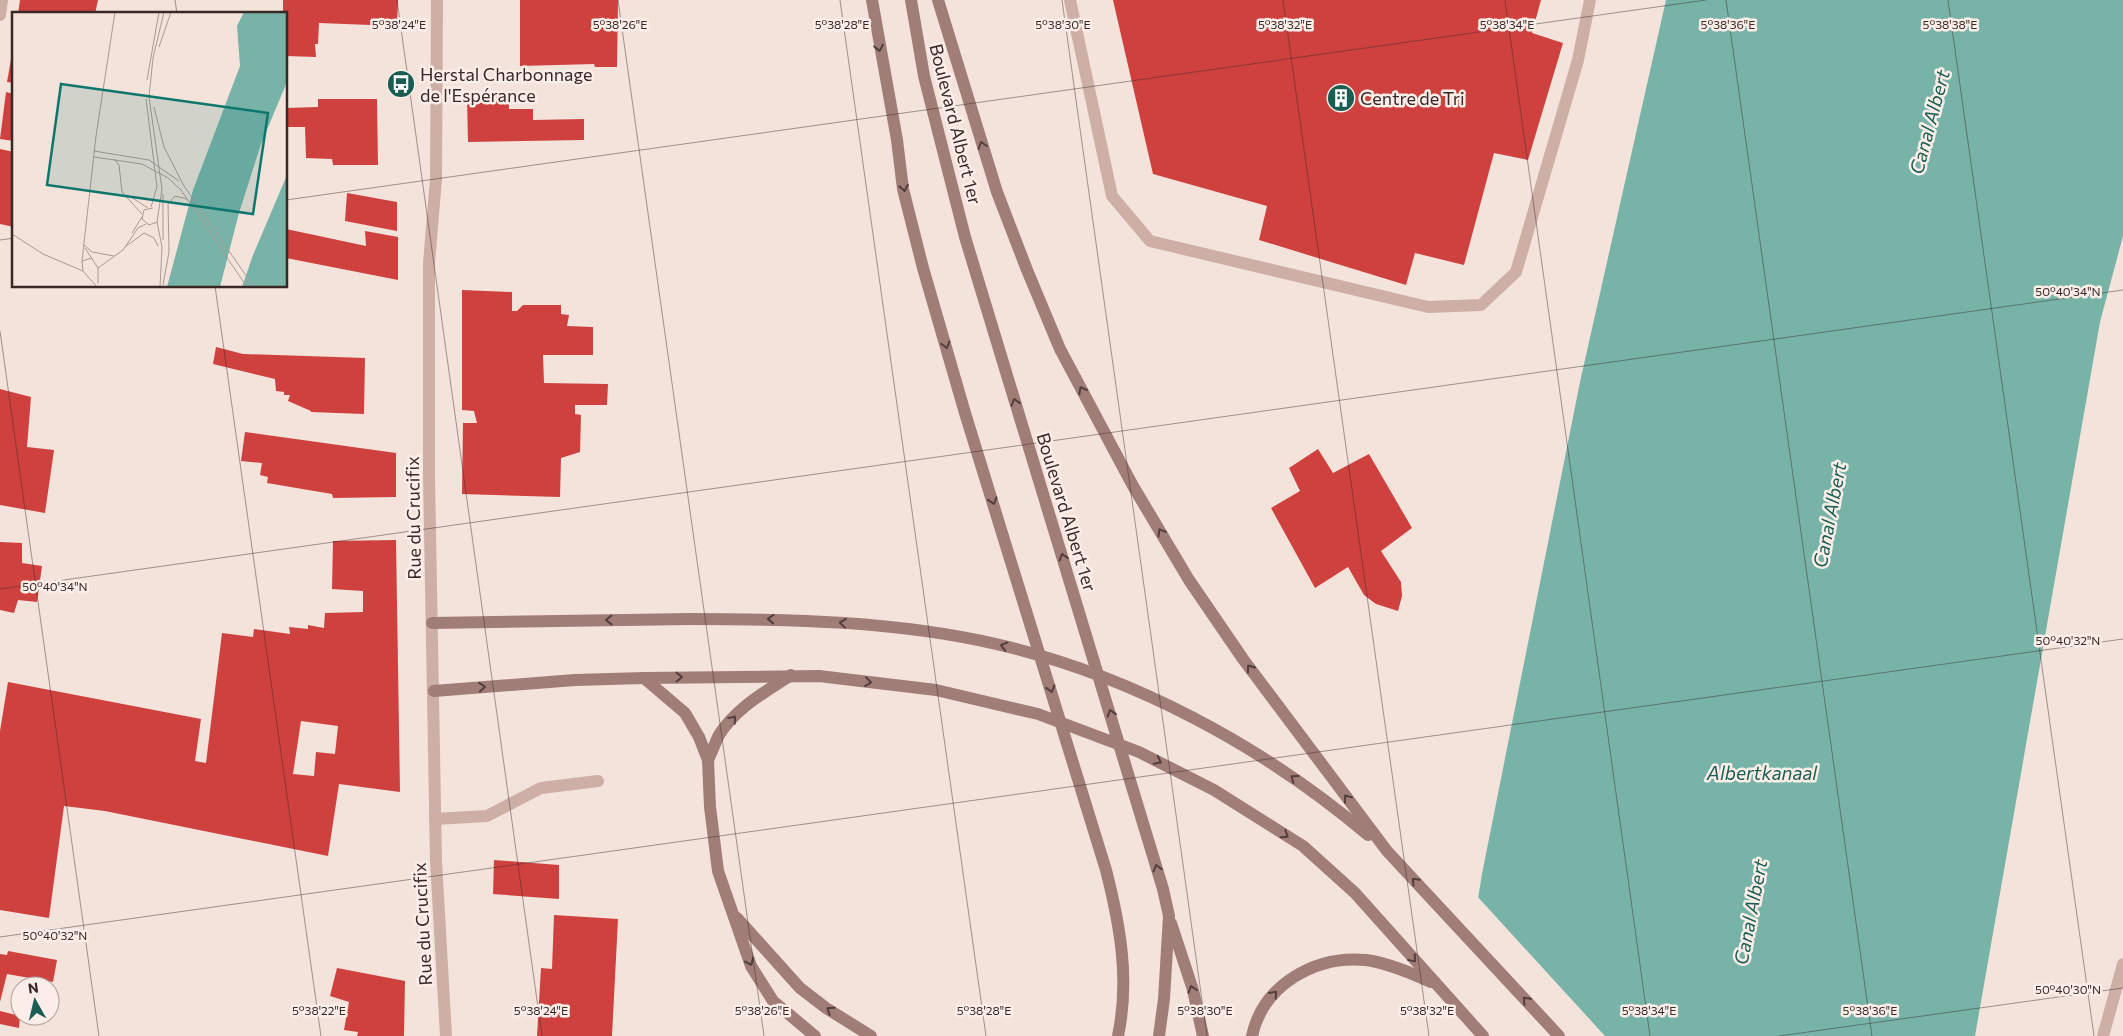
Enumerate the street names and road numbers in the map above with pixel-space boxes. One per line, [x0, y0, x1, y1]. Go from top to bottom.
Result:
street label: Boulevard Albert 1er [925, 41, 987, 207]
street label: Boulevard Albert 1er [1032, 430, 1102, 594]
street label: Rue du Crucifix [401, 456, 425, 580]
street label: Rue du Crucifix [408, 861, 436, 986]

